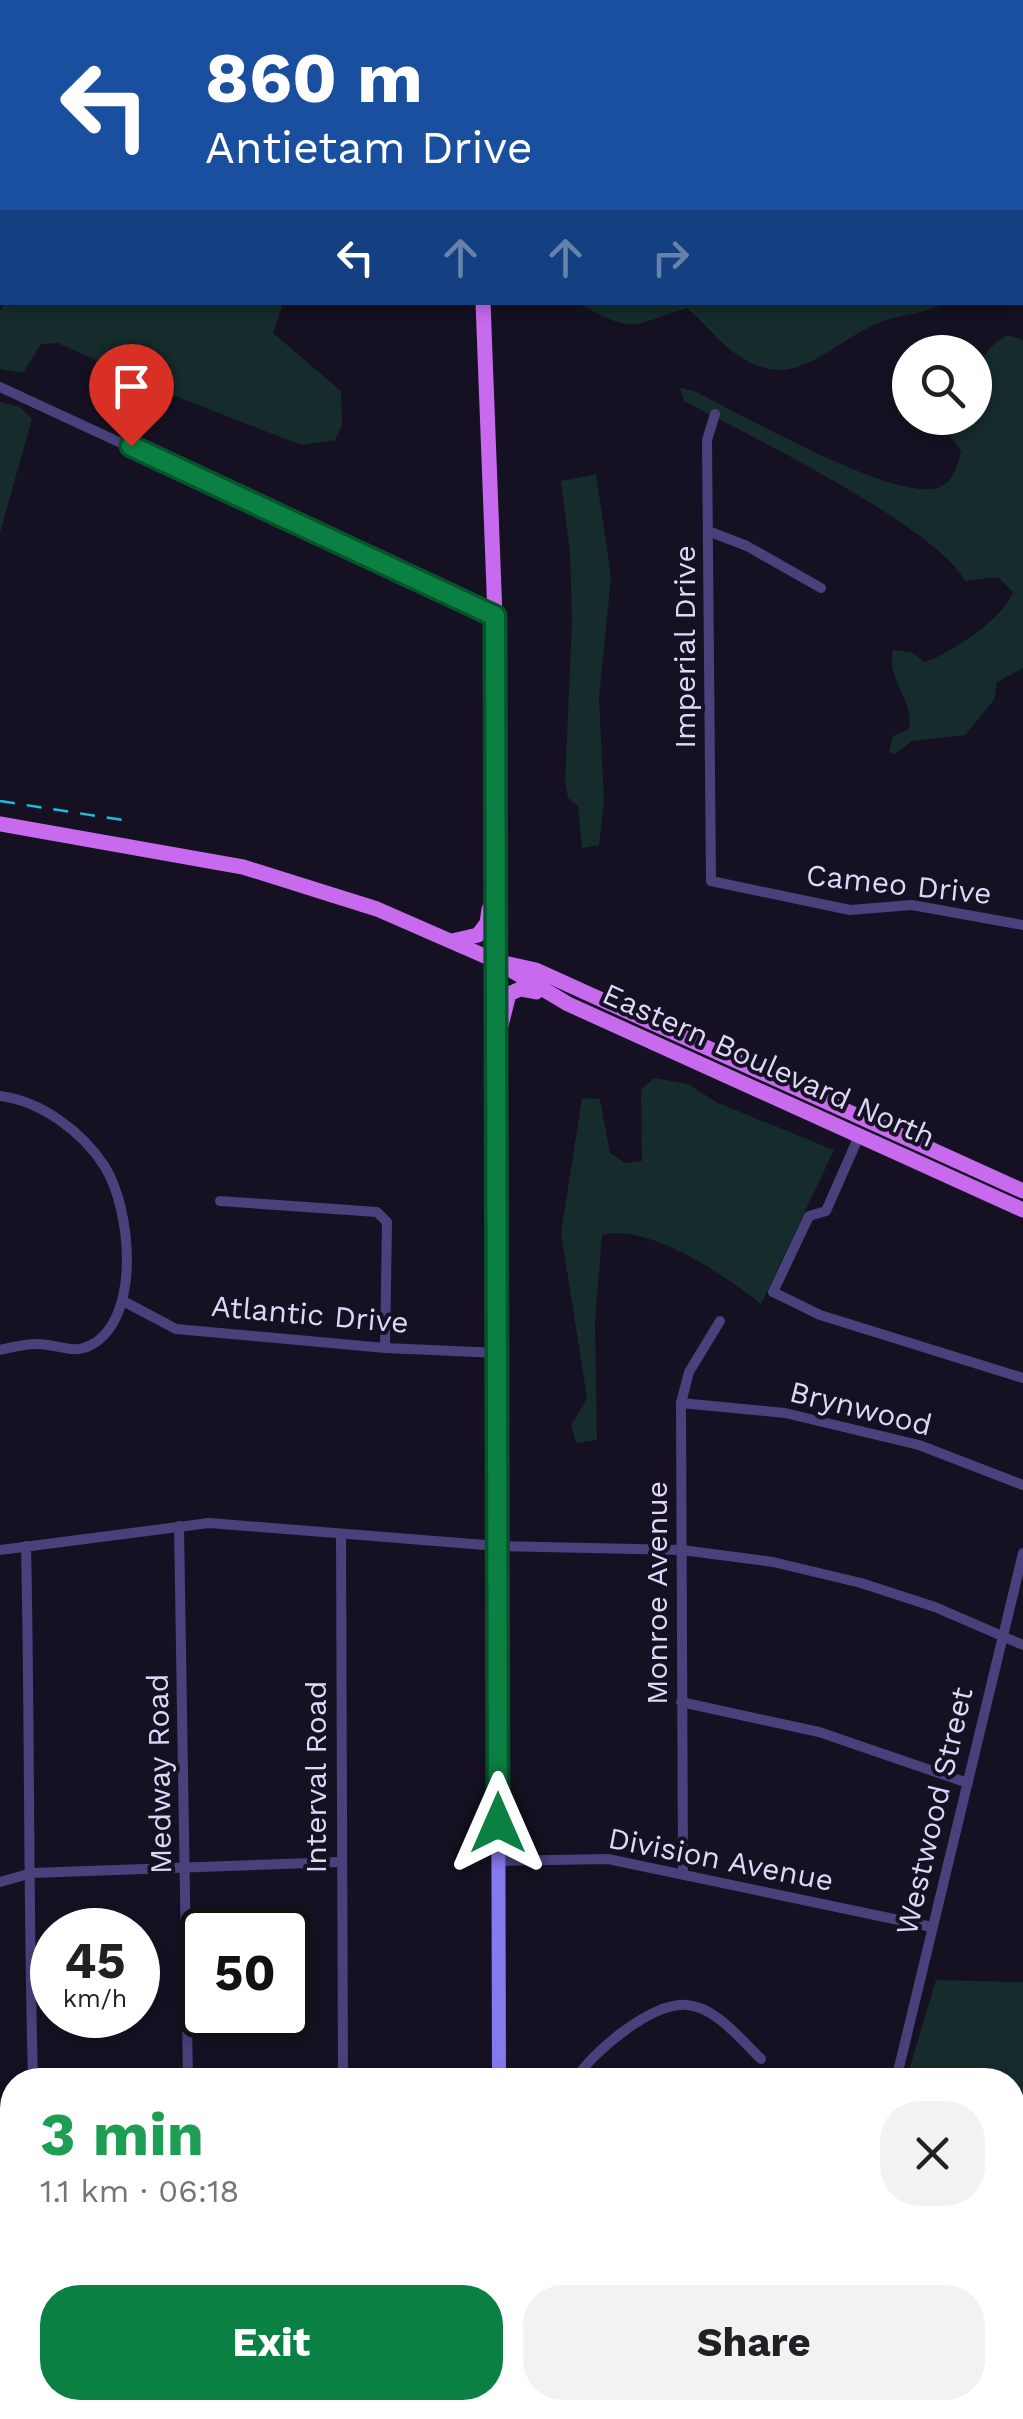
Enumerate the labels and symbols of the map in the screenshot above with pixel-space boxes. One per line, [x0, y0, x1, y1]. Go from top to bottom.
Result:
pin [89, 344, 174, 447]
street label: Imperial Drive [667, 545, 702, 749]
street label: Cameo Drive [805, 857, 993, 911]
street label: Eastern Boulevard North [597, 976, 941, 1154]
street label: Atlantic Drive [210, 1288, 410, 1340]
street label: Brynwood [786, 1373, 936, 1443]
street label: Monroe Avenue [639, 1481, 674, 1705]
street label: Medway Road [140, 1673, 178, 1875]
street label: Interval Road [298, 1681, 333, 1874]
street label: Westwood Street [888, 1683, 980, 1938]
position arrow [446, 1771, 550, 1875]
street label: Division Avenue [605, 1820, 837, 1898]
speed limit sign: 50 [180, 1908, 310, 2038]

